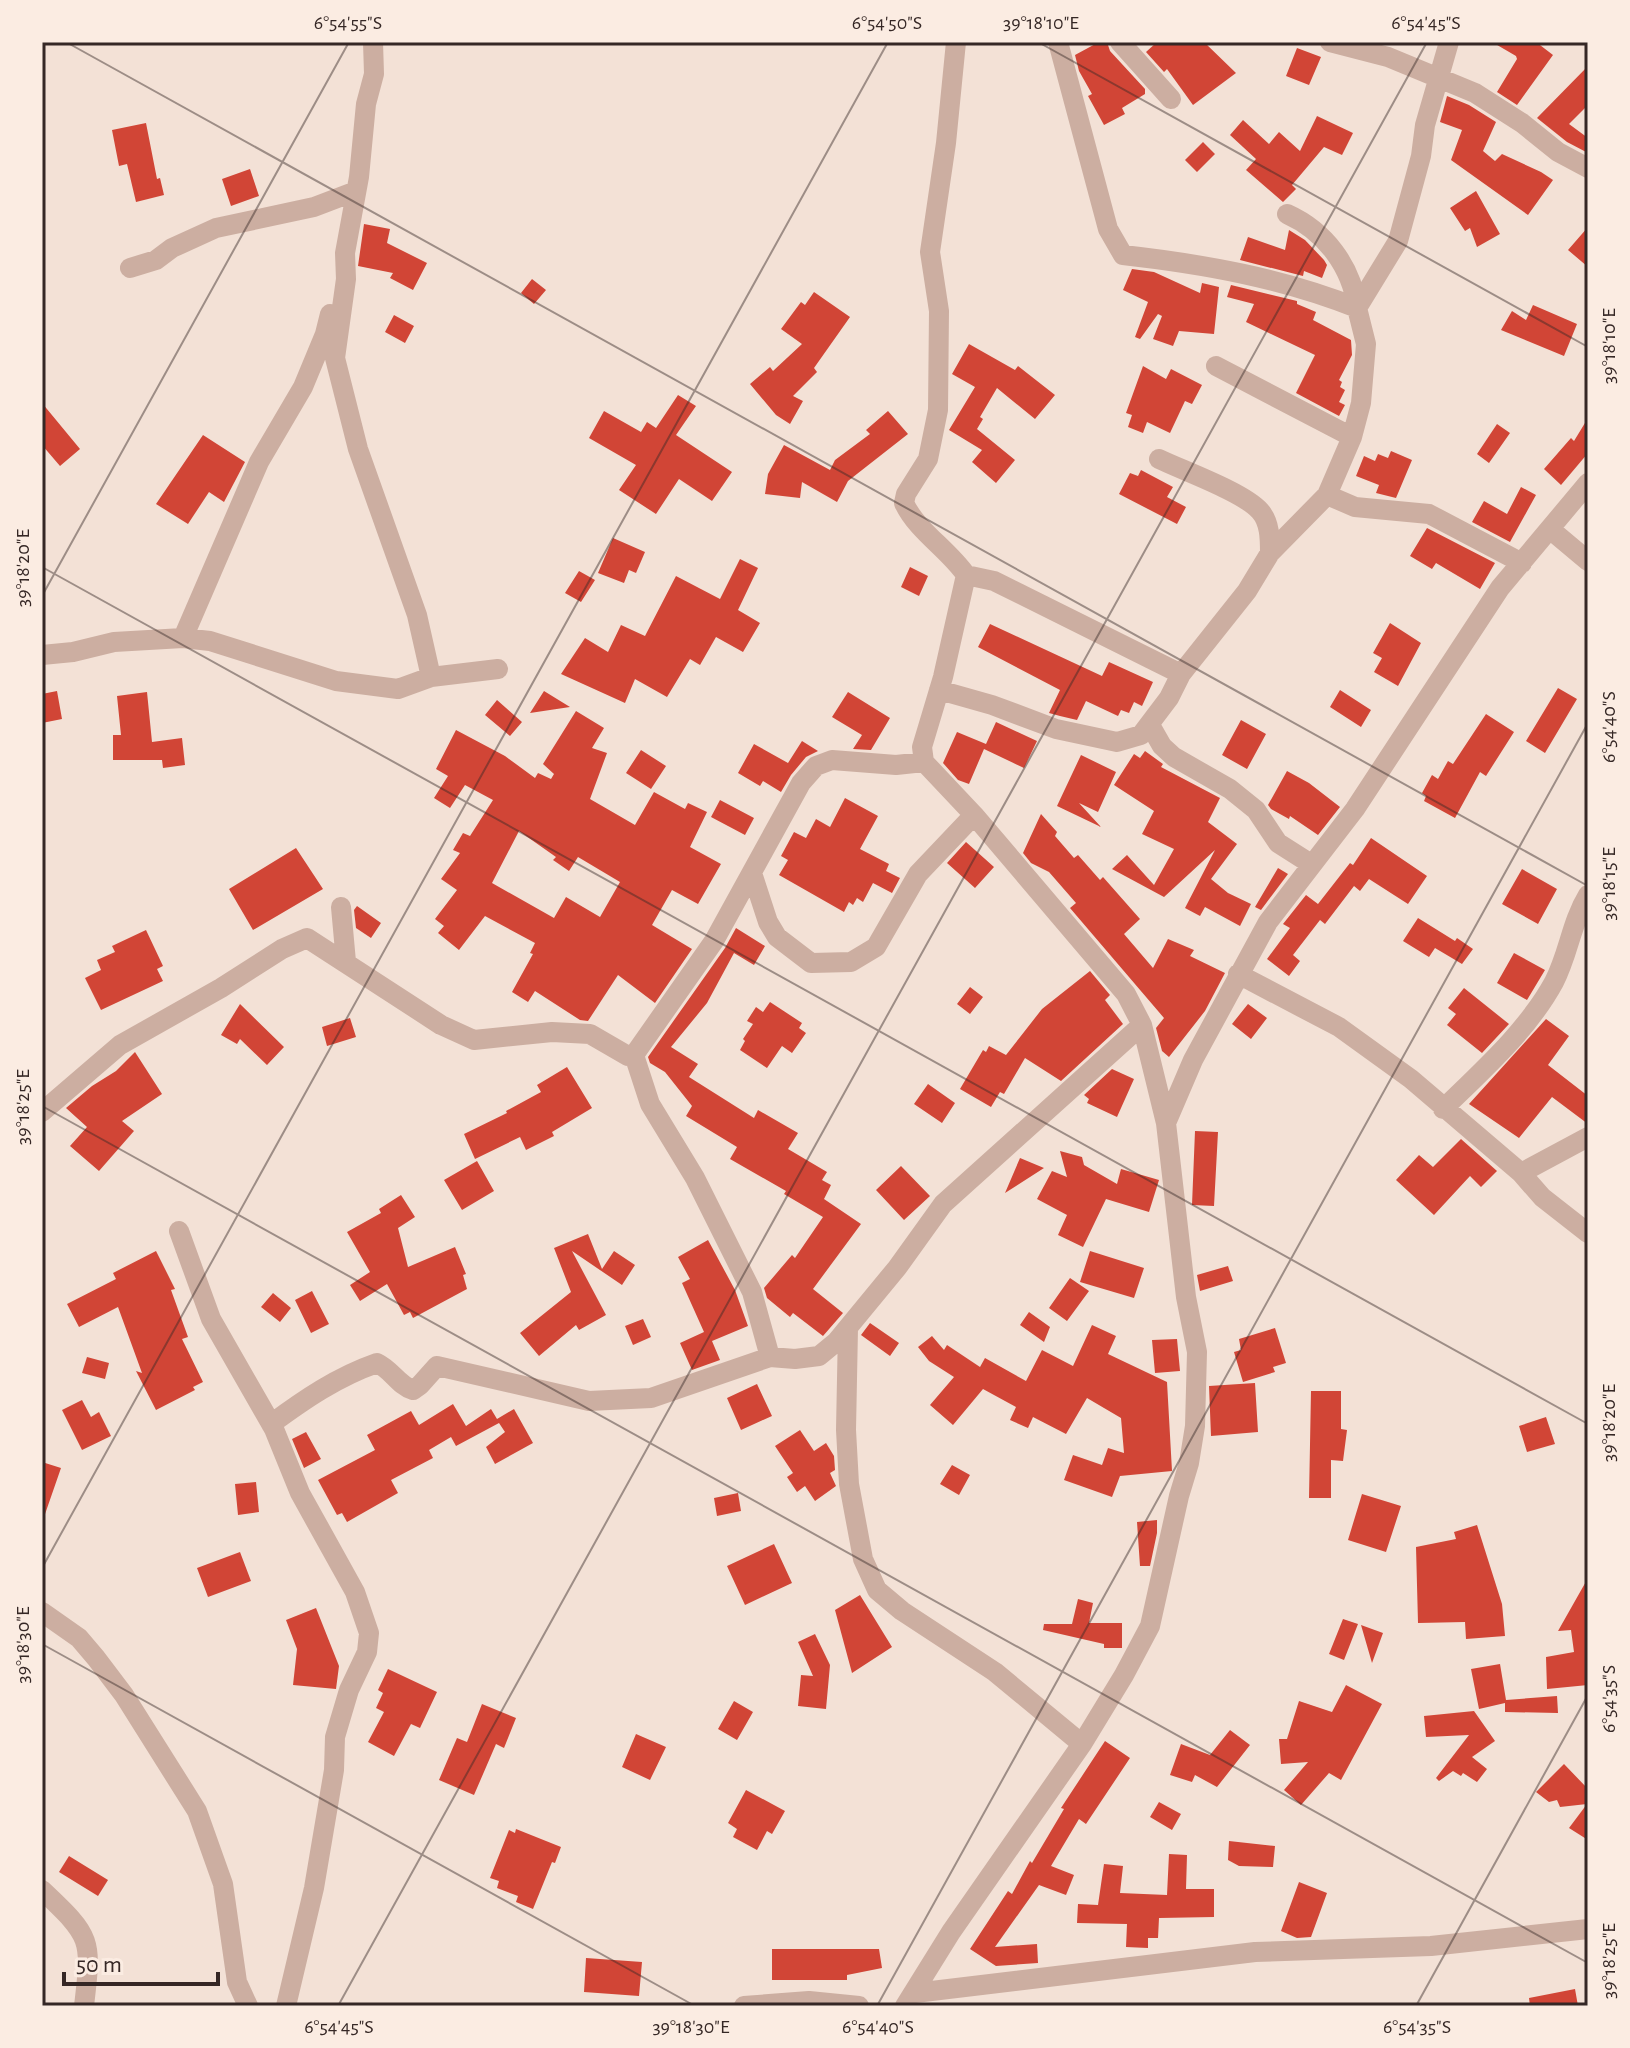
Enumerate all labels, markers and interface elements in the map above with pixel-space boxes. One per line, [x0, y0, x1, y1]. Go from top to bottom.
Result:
text: 6°54'55"S [314, 13, 382, 33]
text: 6°54'50"S [852, 13, 922, 33]
text: 39°18'10"E [1003, 13, 1079, 33]
text: 6°54'45"S [1391, 13, 1461, 33]
text: 39°18'10"E [1599, 308, 1619, 384]
text: 39°18'20"E [13, 529, 33, 607]
text: 6°54'40"S [1599, 691, 1619, 763]
text: 39°18'15"E [1599, 847, 1619, 921]
text: 39°18'25"E [13, 1069, 33, 1145]
text: 39°18'20"E [1599, 1384, 1619, 1462]
text: 39°18'30"E [13, 1606, 33, 1684]
text: 6°54'35"S [1599, 1665, 1619, 1733]
text: 39°18'25"E [1599, 1923, 1619, 1999]
scale bar [64, 1936, 218, 1986]
text: 50 m [76, 1953, 122, 1977]
text: 6°54'45"S [304, 2017, 374, 2037]
text: 39°18'30"E [652, 2017, 730, 2037]
text: 6°54'40"S [842, 2017, 914, 2037]
text: 6°54'35"S [1383, 2017, 1451, 2037]

